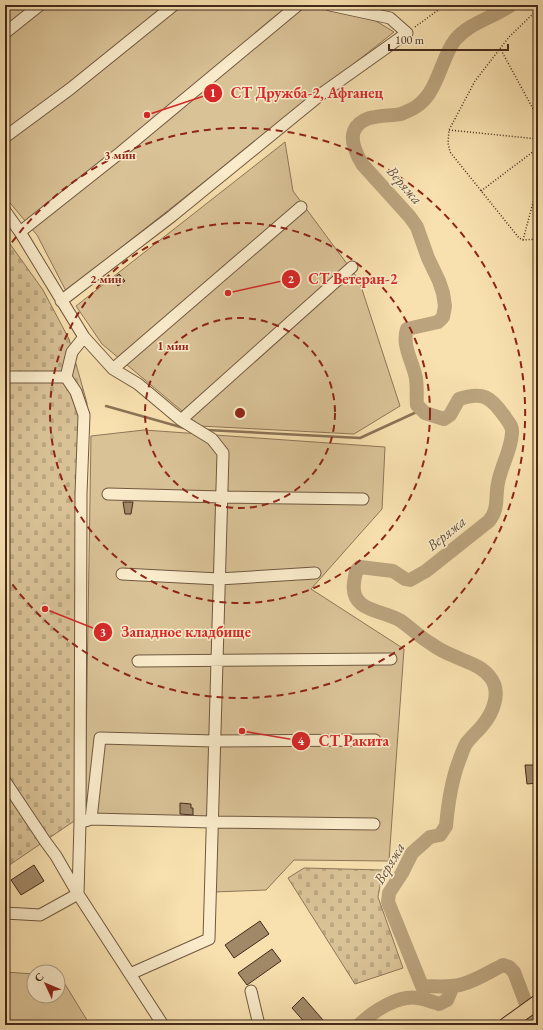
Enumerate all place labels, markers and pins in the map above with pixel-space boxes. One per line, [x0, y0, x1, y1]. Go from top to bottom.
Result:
callout: СТ Дружба-2, Афганец [203, 80, 391, 107]
callout: СТ Ветеран-2 [281, 265, 406, 292]
centre of rings [233, 406, 247, 420]
callout: Западное кладбище [93, 618, 259, 645]
callout: СТ Ракита [291, 728, 397, 755]

